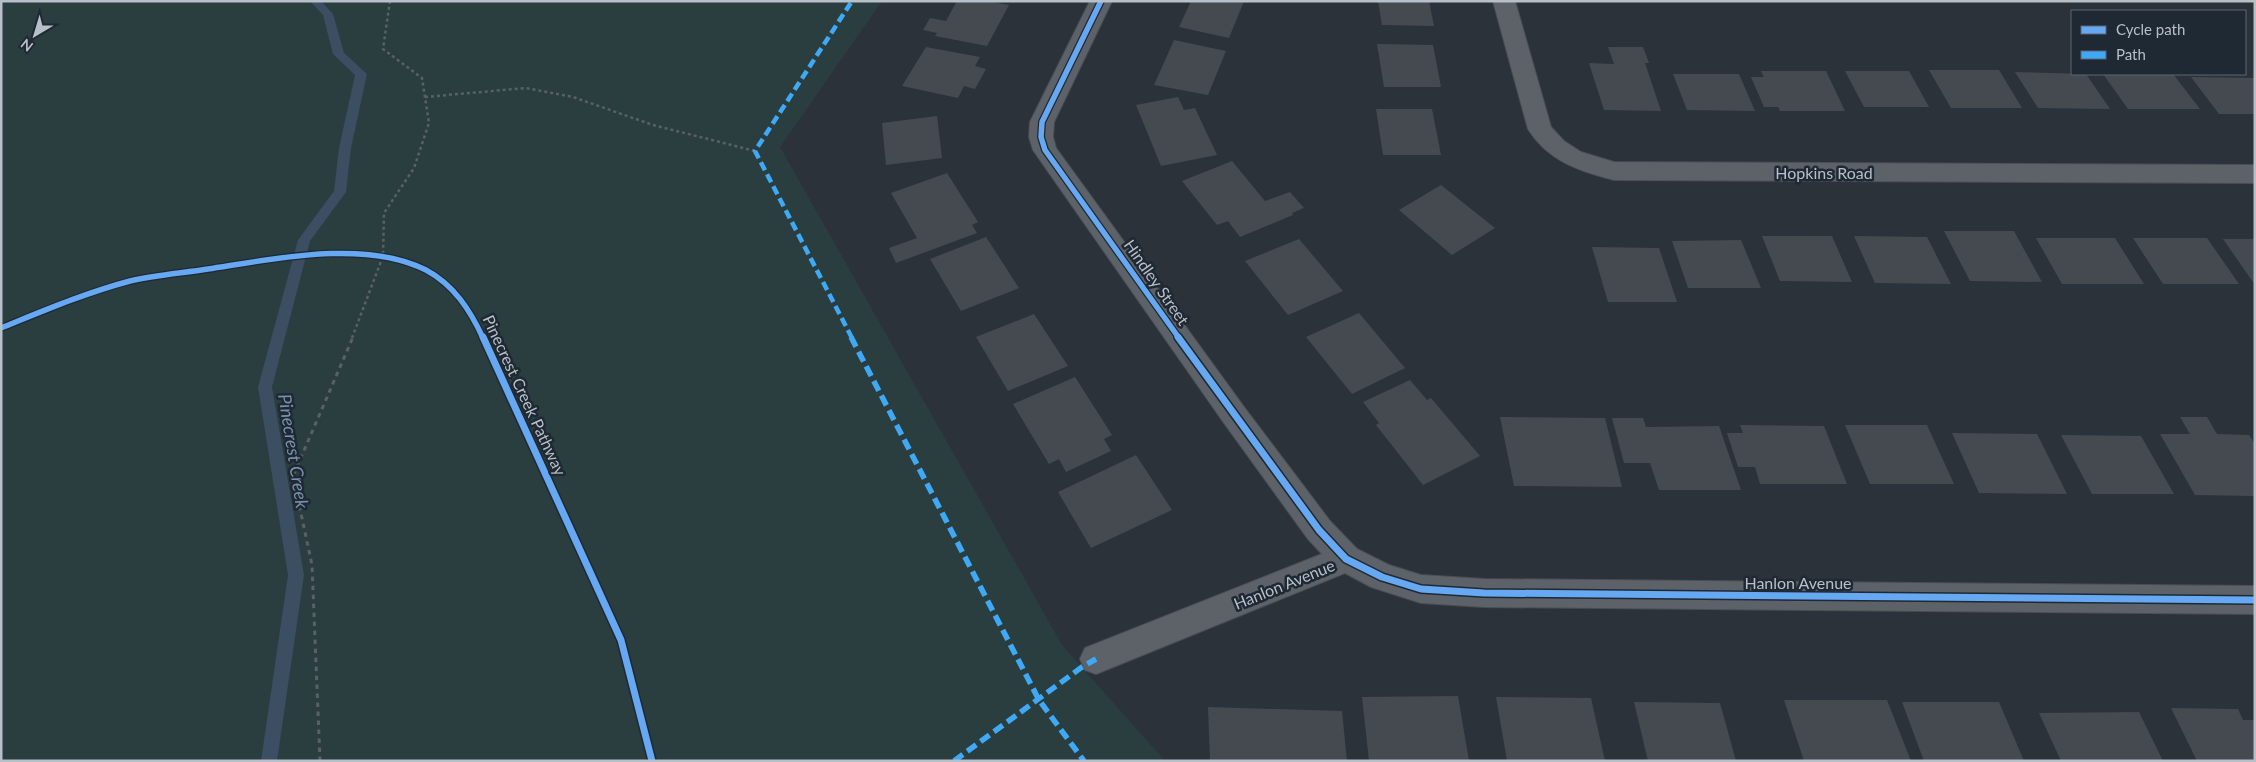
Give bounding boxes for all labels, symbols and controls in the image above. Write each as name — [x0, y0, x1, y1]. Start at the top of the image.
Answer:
north arrow — [10, 10, 60, 60]
legend — [2071, 10, 2246, 75]
text: Cycle path — [2116, 20, 2185, 38]
text: N — [17, 36, 36, 56]
text: Path — [2116, 45, 2146, 63]
street label: Hopkins Road — [1775, 163, 1873, 182]
street label: Hindley Street — [1121, 236, 1194, 329]
street label: Pinecrest Creek Pathway — [479, 312, 571, 479]
water label: Pinecrest Creek — [274, 392, 314, 510]
street label: Hanlon Avenue — [1231, 555, 1337, 613]
street label: Hanlon Avenue — [1744, 573, 1852, 592]

